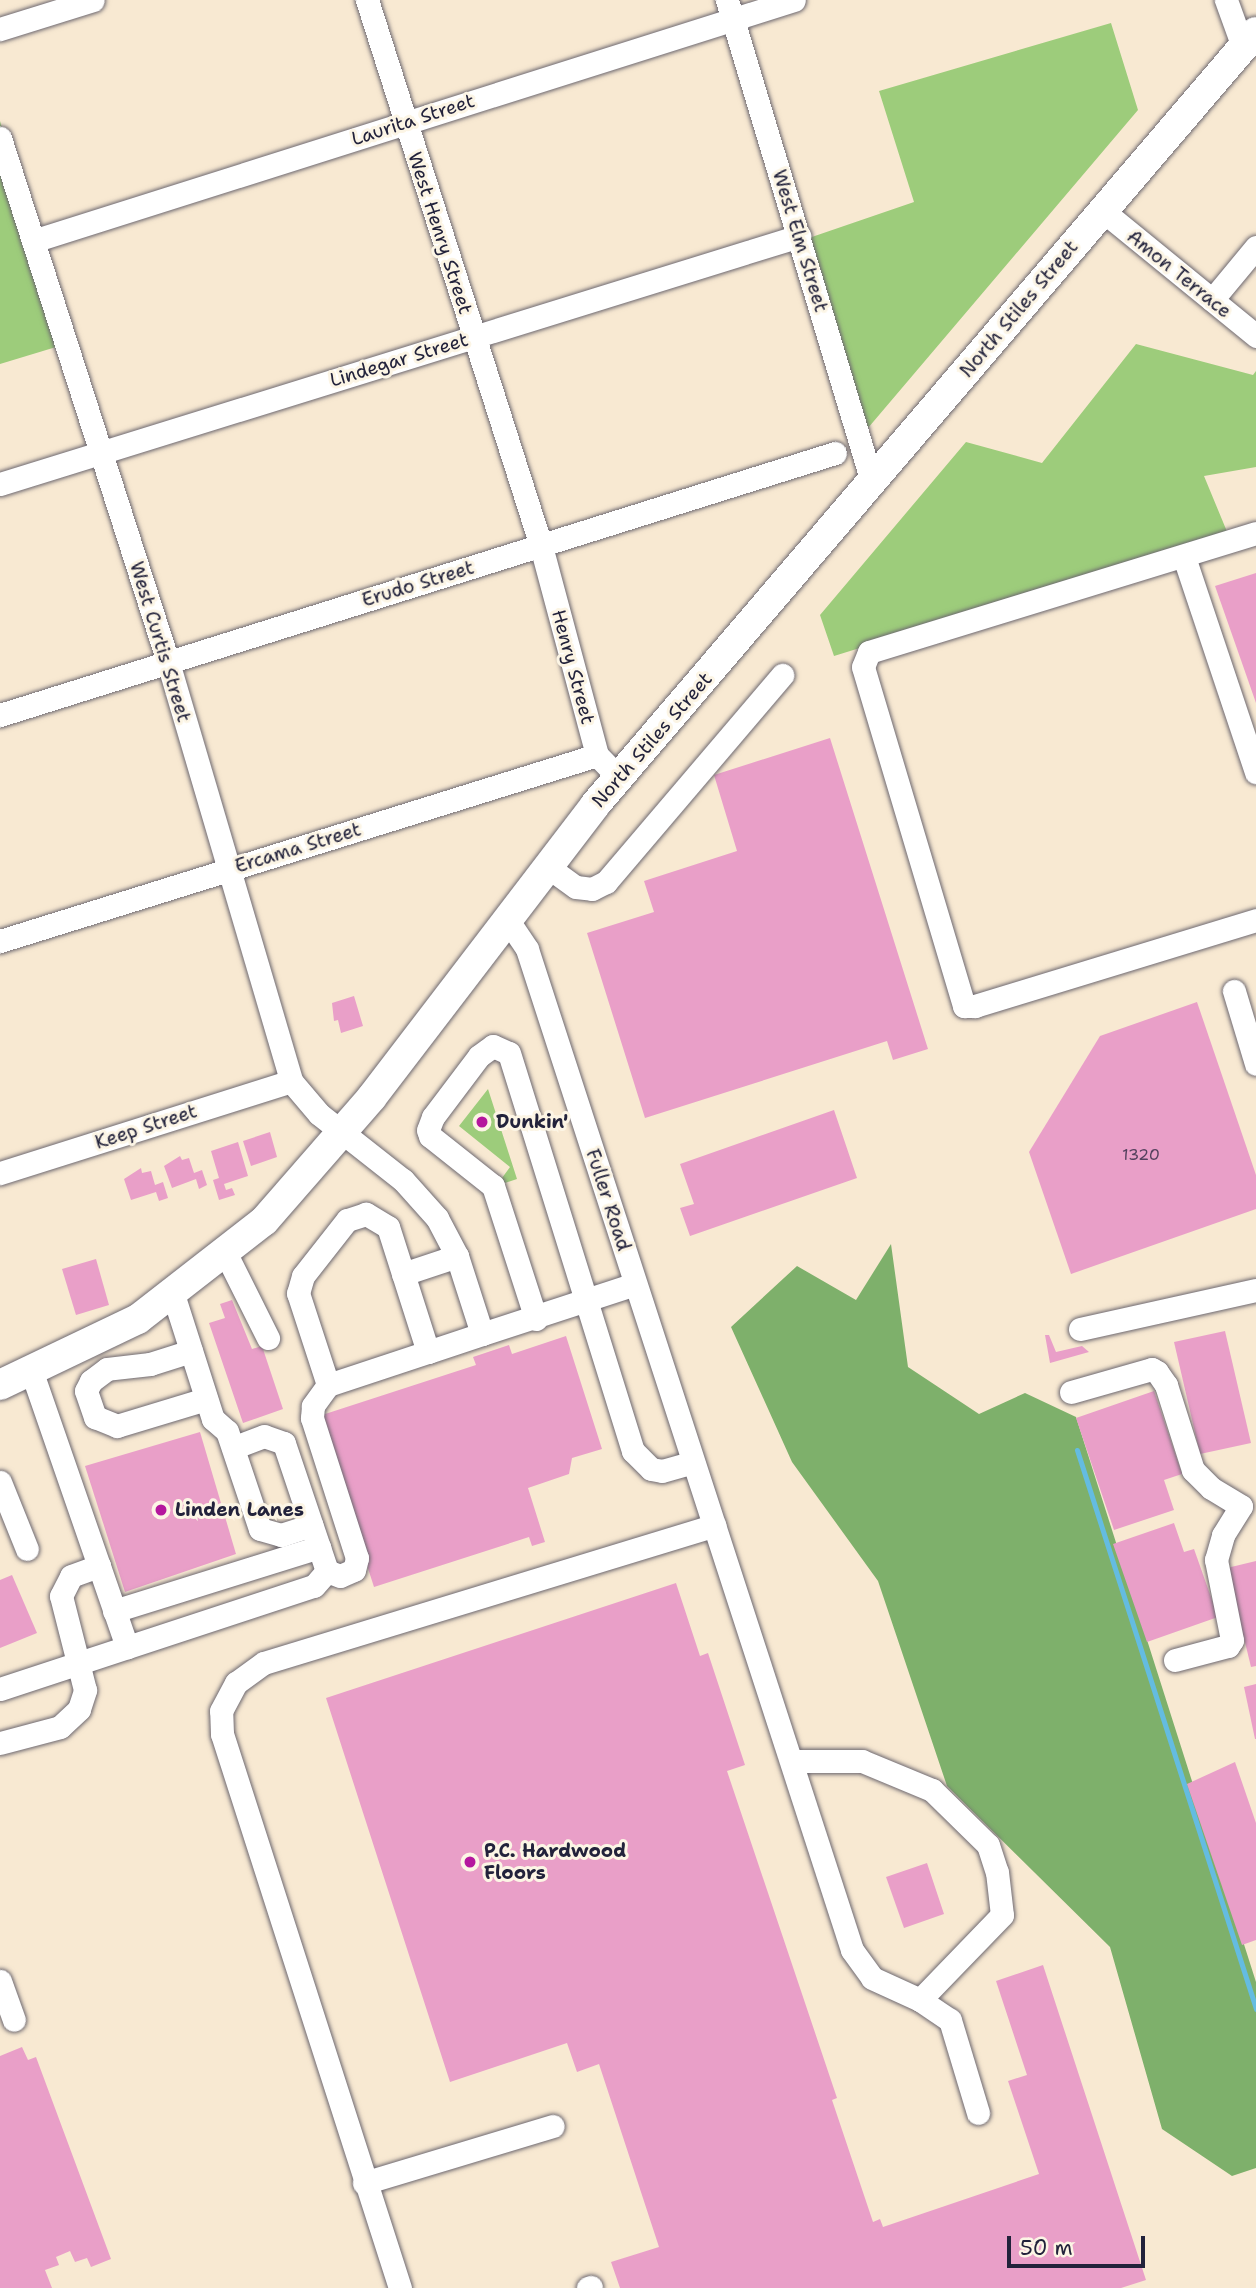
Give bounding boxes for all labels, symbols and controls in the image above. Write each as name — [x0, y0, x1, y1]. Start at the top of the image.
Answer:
street label: Laurita Street — [349, 89, 477, 151]
street label: West Henry Street — [403, 149, 477, 317]
street label: West Elm Street — [767, 167, 833, 315]
street label: Amon Terrace — [1122, 225, 1236, 323]
street label: North Stiles Street — [955, 236, 1083, 382]
street label: Lindegar Street — [327, 328, 471, 392]
street label: Erudo Street — [359, 556, 477, 612]
street label: West Curtis Street — [125, 559, 195, 725]
street label: Henry Street — [547, 607, 599, 727]
street label: North Stiles Street — [587, 668, 717, 812]
street label: Ercama Street — [232, 818, 364, 878]
street label: Keep Street — [92, 1100, 200, 1154]
place label: Dunkin' — [496, 1111, 568, 1133]
marker: Dunkin' — [474, 1114, 490, 1130]
house number: 1320 — [1122, 1145, 1160, 1165]
street label: Fuller Road — [581, 1146, 635, 1254]
place label: Linden Lanes — [175, 1499, 304, 1521]
marker: Linden Lanes — [153, 1502, 169, 1518]
place label: P.C. Hardwood Floors — [484, 1840, 626, 1884]
marker: P.C. Hardwood Floors — [462, 1854, 478, 1870]
scale bar — [1011, 2222, 1149, 2266]
text: 50 m — [1020, 2234, 1073, 2262]

